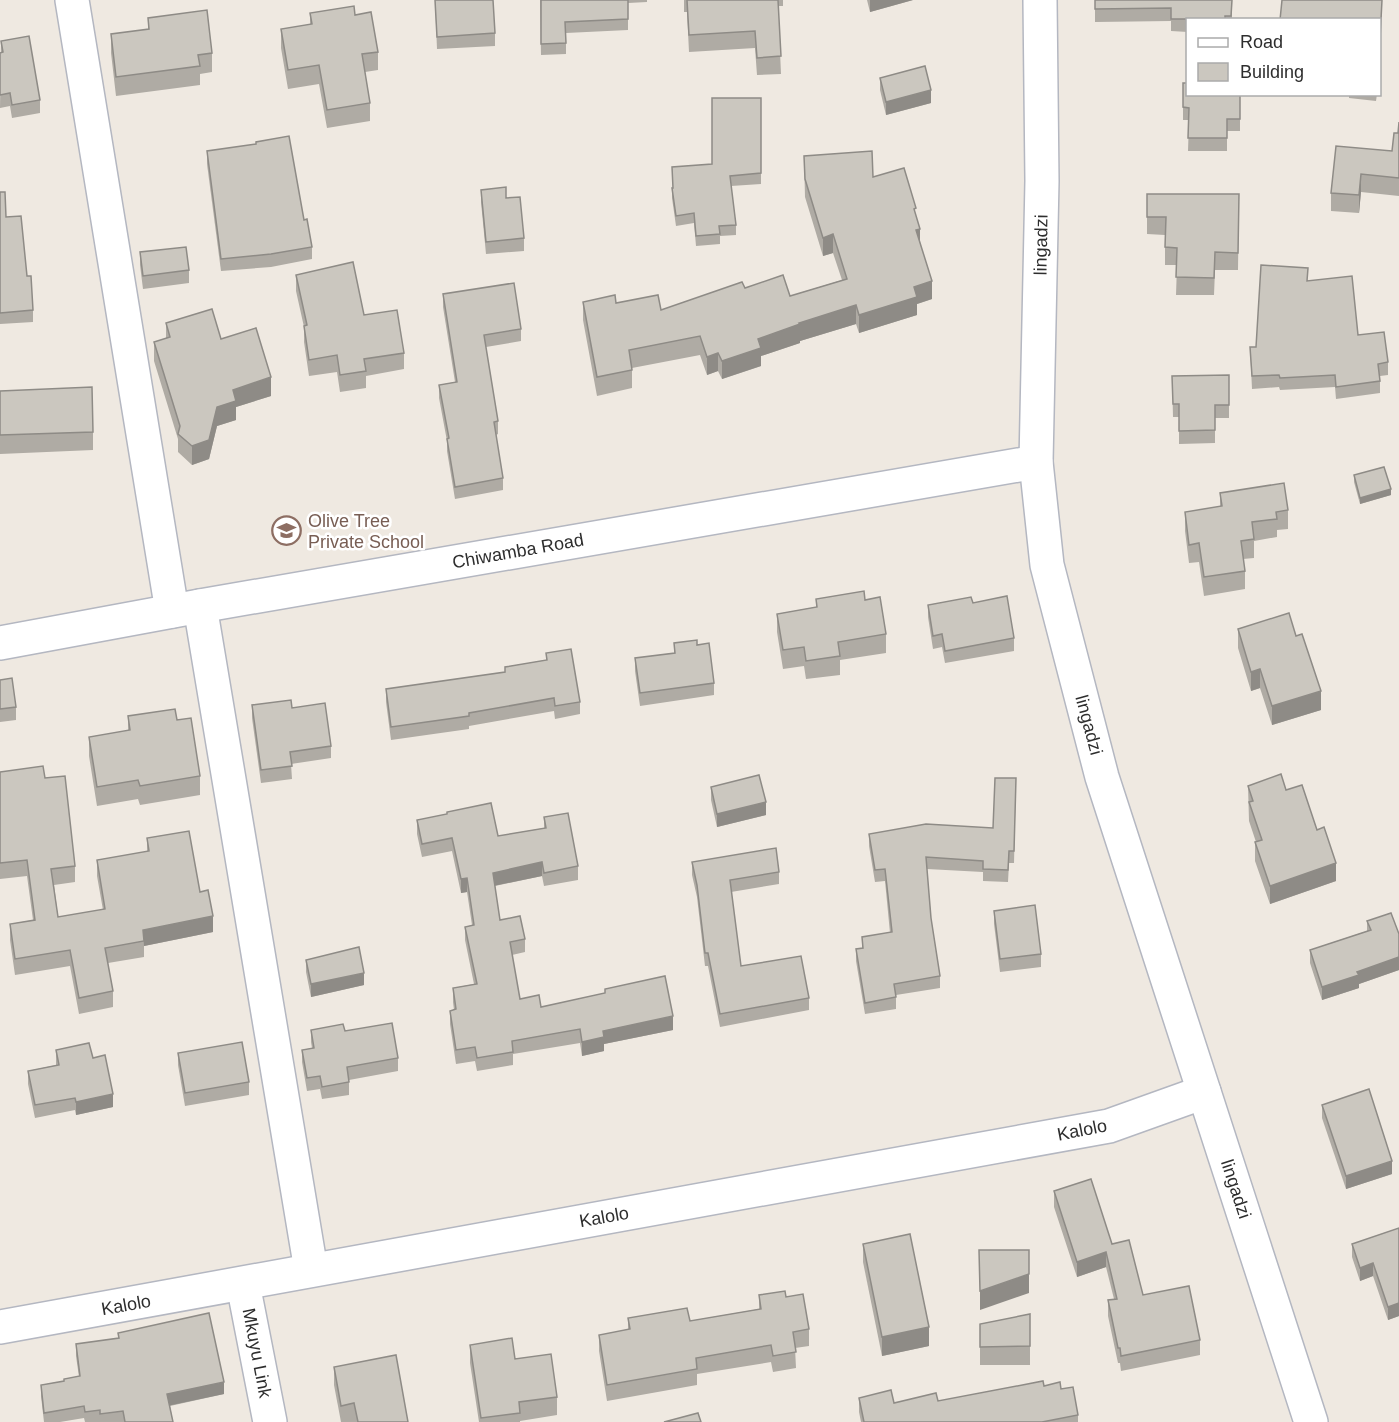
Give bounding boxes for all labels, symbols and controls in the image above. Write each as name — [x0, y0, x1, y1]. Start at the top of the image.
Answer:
legend — [1186, 18, 1381, 96]
text: Road — [1240, 32, 1283, 52]
text: Building — [1240, 62, 1304, 82]
street label: lingadzi — [1030, 214, 1052, 276]
place label: Olive Tree Private School — [308, 511, 424, 552]
school or university icon: Olive Tree Private School — [271, 515, 303, 547]
street label: Chiwamba Road — [451, 530, 585, 572]
street label: lingadzi — [1071, 693, 1107, 757]
street label: Kalolo — [1056, 1115, 1108, 1145]
street label: lingadzi — [1217, 1157, 1255, 1221]
street label: Kalolo — [578, 1203, 630, 1231]
street label: Kalolo — [100, 1291, 152, 1319]
street label: Mkuyu Link — [238, 1306, 276, 1401]

